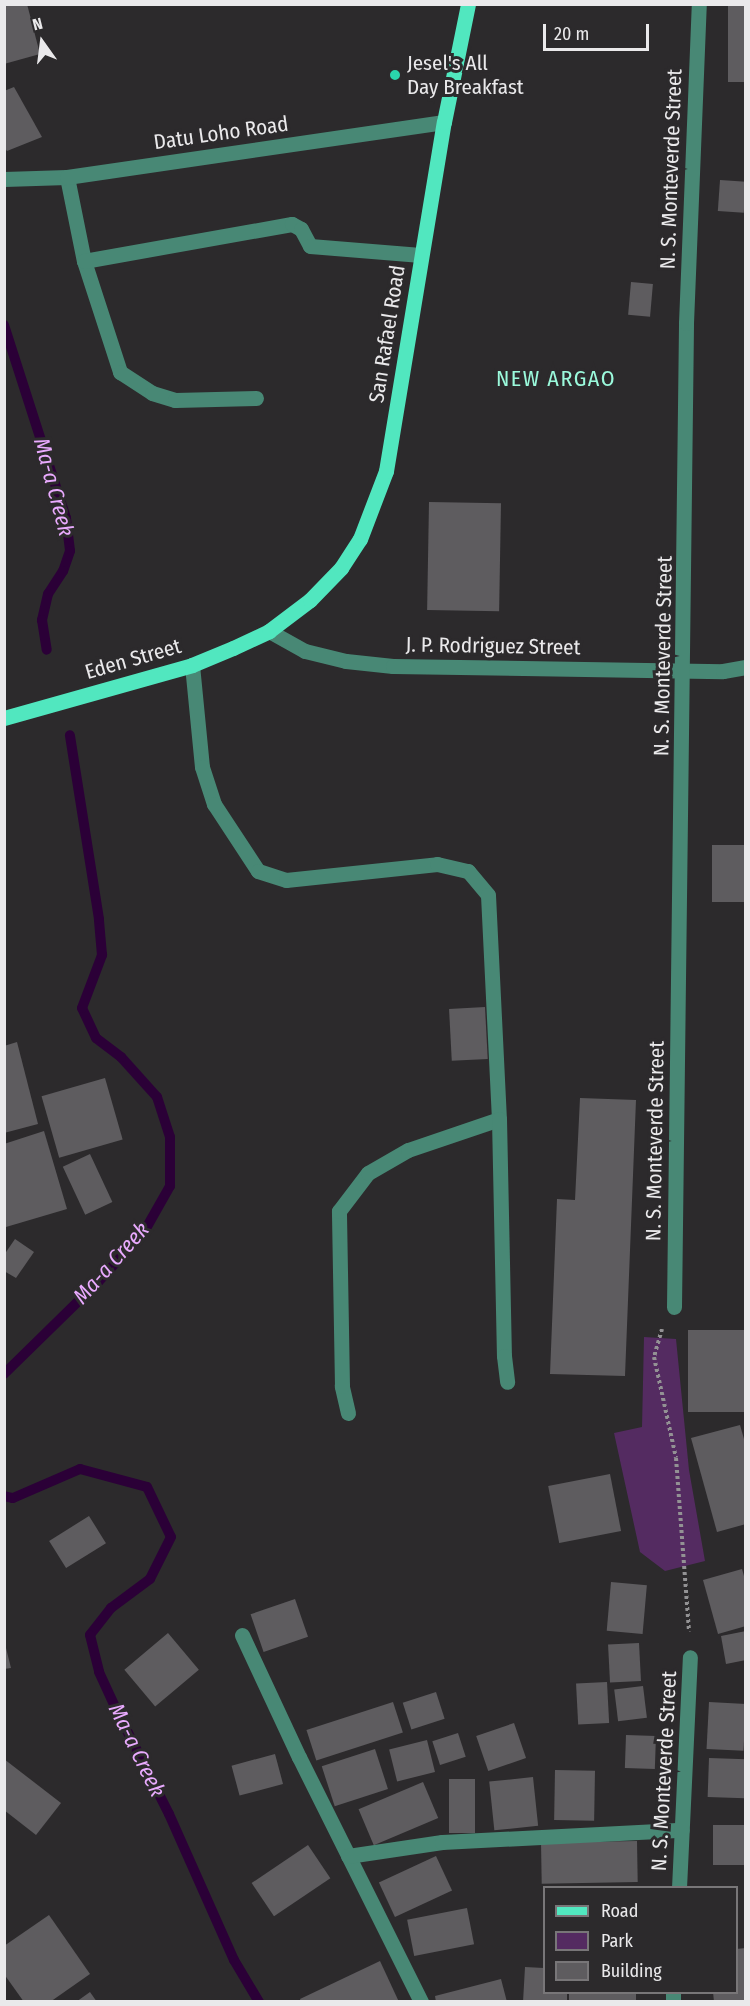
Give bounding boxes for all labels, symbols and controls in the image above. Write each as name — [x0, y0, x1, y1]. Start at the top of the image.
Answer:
north arrow — [12, 12, 72, 72]
scale bar — [546, 12, 652, 50]
text: N — [31, 14, 44, 34]
text: 20 m — [554, 23, 589, 45]
place label: Jesel's All Day Breakfast — [407, 50, 524, 100]
marker: Jesel's All Day Breakfast — [388, 68, 402, 82]
street label: N. S. Monteverde Street — [655, 68, 687, 270]
street label: Datu Loho Road — [152, 111, 290, 155]
street label: San Rafael Road — [364, 263, 410, 405]
district label: NEW ARGAO — [496, 366, 616, 392]
water label: Ma-a Creek — [28, 435, 80, 539]
street label: N. S. Monteverde Street — [649, 556, 677, 756]
street label: J. P. Rodriguez Street — [405, 632, 581, 660]
street label: Eden Street — [82, 633, 184, 685]
street label: N. S. Monteverde Street — [641, 1041, 669, 1241]
water label: Ma-a Creek — [67, 1217, 155, 1309]
street label: N. S. Monteverde Street — [646, 1670, 682, 1872]
water label: Ma-a Creek — [103, 1699, 171, 1801]
legend — [543, 1886, 738, 1994]
text: Road — [601, 1900, 638, 1922]
text: Park — [601, 1930, 633, 1952]
text: Building — [601, 1960, 662, 1982]

